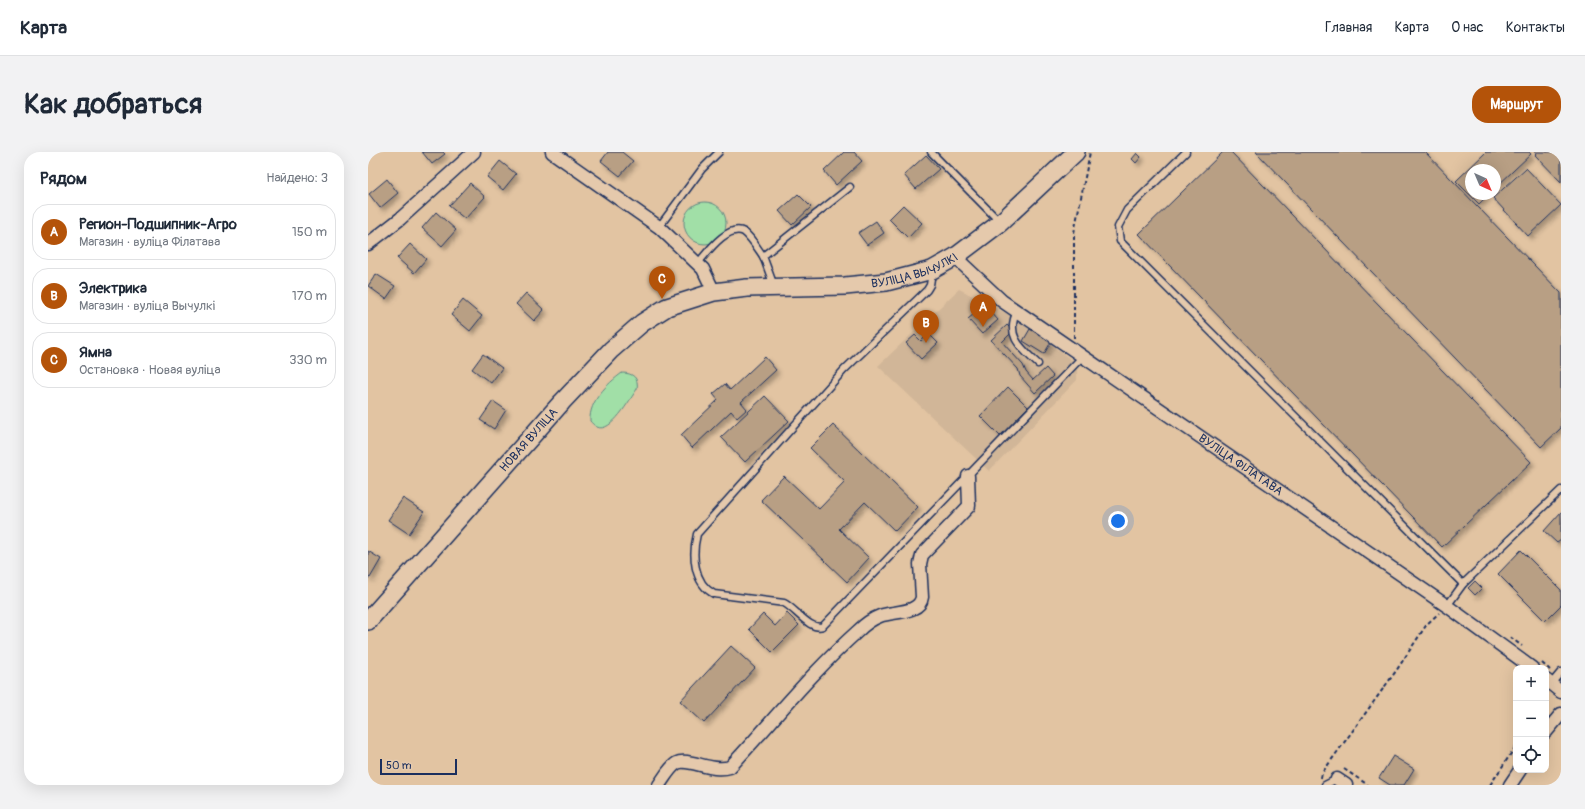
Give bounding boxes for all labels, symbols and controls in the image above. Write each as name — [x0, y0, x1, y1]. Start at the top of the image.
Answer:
text: Карта — [20, 16, 67, 40]
text: Главная — [1325, 19, 1372, 36]
text: Карта — [1394, 19, 1429, 36]
text: О нас — [1451, 19, 1484, 36]
text: Контакты — [1506, 19, 1565, 36]
button: Маршрут — [1472, 86, 1561, 123]
text: Как добраться — [24, 87, 202, 122]
north arrow — [1465, 164, 1501, 200]
text: Рядом — [40, 168, 87, 189]
text: Найдено: 3 — [266, 170, 328, 186]
text: Регион-Подшипник-Агро — [79, 215, 237, 234]
text: A — [50, 224, 58, 240]
text: 150 m — [292, 224, 327, 240]
text: Магазин · вуліца Філатава — [79, 234, 220, 250]
street label: ВУЛІЦА ВЫЧУЛКІ — [870, 250, 961, 291]
pin: C — [649, 266, 675, 299]
text: Электрика — [79, 279, 147, 298]
text: B — [50, 288, 58, 304]
text: 170 m — [292, 288, 327, 304]
pin: A — [970, 294, 996, 327]
text: Магазин · вуліца Вычулкі — [79, 298, 215, 314]
pin: B — [913, 310, 939, 343]
text: Ямна — [79, 343, 112, 362]
text: C — [50, 352, 58, 368]
text: 330 m — [289, 352, 327, 368]
text: Остановка · Новая вуліца — [79, 362, 221, 378]
street label: НОВАЯ ВУЛІЦА — [496, 405, 561, 475]
street label: ВУЛІЦА ФІЛАТАВА — [1196, 431, 1286, 499]
your location — [1108, 511, 1128, 531]
map controls — [1513, 665, 1549, 773]
button: + — [1513, 665, 1549, 701]
button: − — [1513, 701, 1549, 737]
button: locate — [1513, 737, 1549, 773]
scale bar — [380, 757, 457, 776]
text: 50 m — [386, 759, 412, 772]

